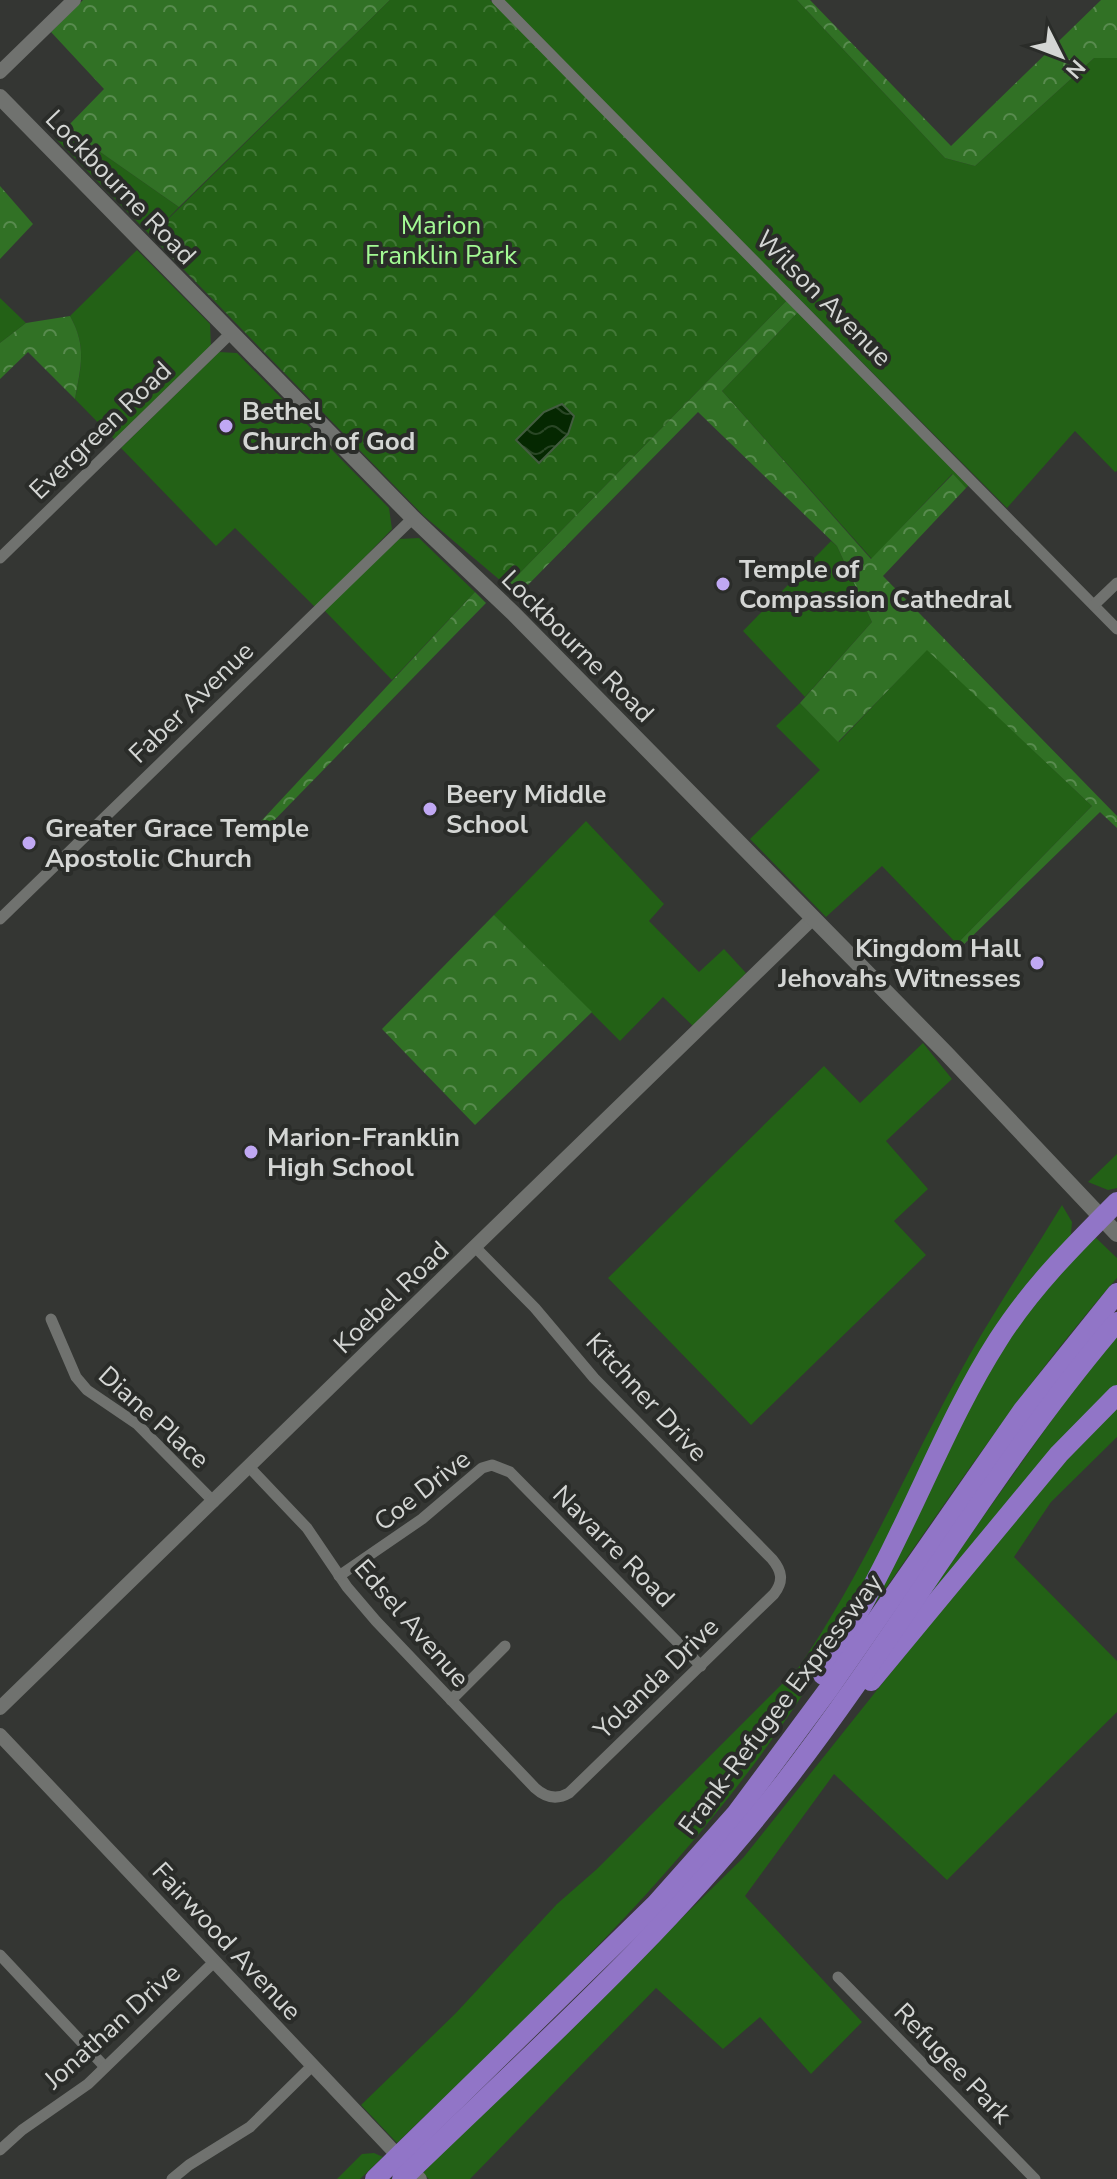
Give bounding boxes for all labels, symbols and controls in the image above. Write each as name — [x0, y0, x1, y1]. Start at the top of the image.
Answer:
north arrow — [1021, 16, 1101, 96]
text: N — [1058, 53, 1092, 85]
street label: Lockbourne Road — [38, 102, 204, 272]
park label: Marion Franklin Park — [365, 208, 518, 273]
street label: Wilson Avenue — [748, 223, 899, 374]
street label: Evergreen Road — [22, 353, 179, 507]
place label: Bethel Church of God — [242, 394, 415, 459]
marker: Bethel Church of God — [217, 417, 235, 435]
place label: Temple of Compassion Cathedral — [739, 552, 1012, 617]
street label: Lockbourne Road — [494, 562, 662, 730]
marker: Temple of Compassion Cathedral — [714, 575, 732, 593]
street label: Faber Avenue — [121, 634, 261, 771]
place label: Beery Middle School — [446, 777, 606, 842]
marker: Beery Middle School — [421, 800, 439, 818]
place label: Greater Grace Temple Apostolic Church — [45, 811, 309, 876]
marker: Greater Grace Temple Apostolic Church — [20, 834, 38, 852]
place label: Kingdom Hall Jehovahs Witnesses — [777, 931, 1022, 996]
marker: Kingdom Hall Jehovahs Witnesses — [1028, 954, 1046, 972]
place label: Marion-Franklin High School — [267, 1120, 460, 1185]
marker: Marion-Franklin High School — [242, 1143, 260, 1161]
street label: Koebel Road — [326, 1233, 457, 1361]
street label: Kitchner Drive — [578, 1325, 715, 1469]
street label: Diane Place — [91, 1358, 217, 1477]
street label: Coe Drive — [367, 1442, 478, 1539]
street label: Navarre Road — [545, 1478, 682, 1615]
street label: Edsel Avenue — [346, 1552, 477, 1695]
street label: Frank-Refugee Expressway — [670, 1566, 891, 1842]
street label: Yolanda Drive — [585, 1610, 727, 1748]
street label: Fairwood Avenue — [144, 1855, 309, 2028]
street label: Jonathan Drive — [36, 1956, 188, 2098]
street label: Refugee Park — [886, 1995, 1020, 2132]

